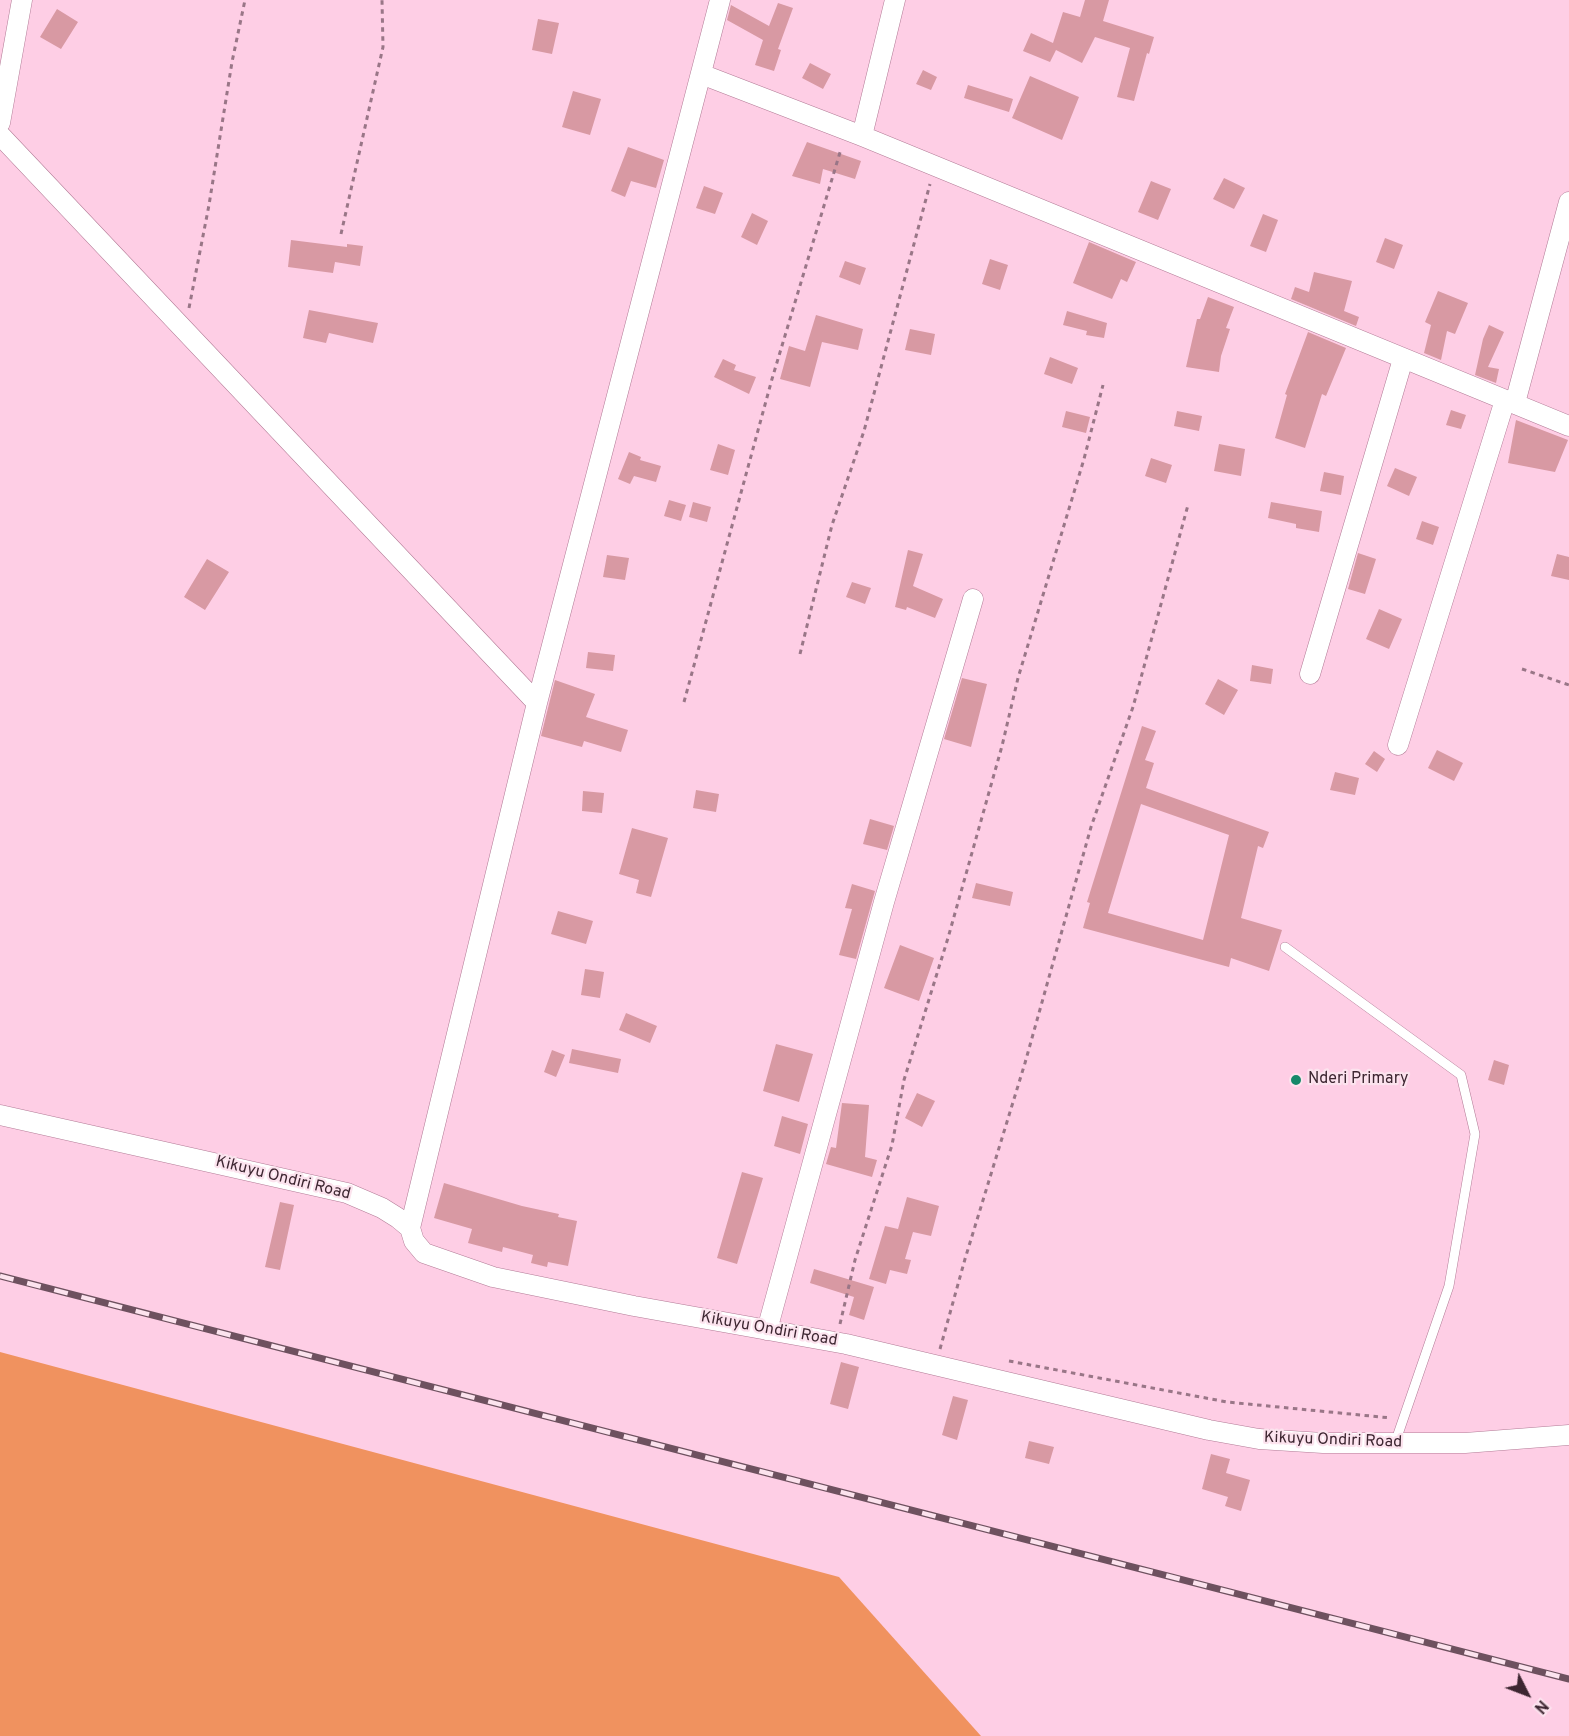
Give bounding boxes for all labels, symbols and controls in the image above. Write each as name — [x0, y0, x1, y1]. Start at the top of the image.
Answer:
place label: Nderi Primary — [1308, 1070, 1408, 1090]
marker: Nderi Primary — [1289, 1073, 1303, 1087]
street label: Kikuyu Ondiri Road — [214, 1153, 352, 1205]
street label: Kikuyu Ondiri Road — [699, 1309, 839, 1351]
street label: Kikuyu Ondiri Road — [1264, 1429, 1402, 1453]
north arrow — [1497, 1664, 1557, 1724]
text: N — [1529, 1695, 1552, 1717]

